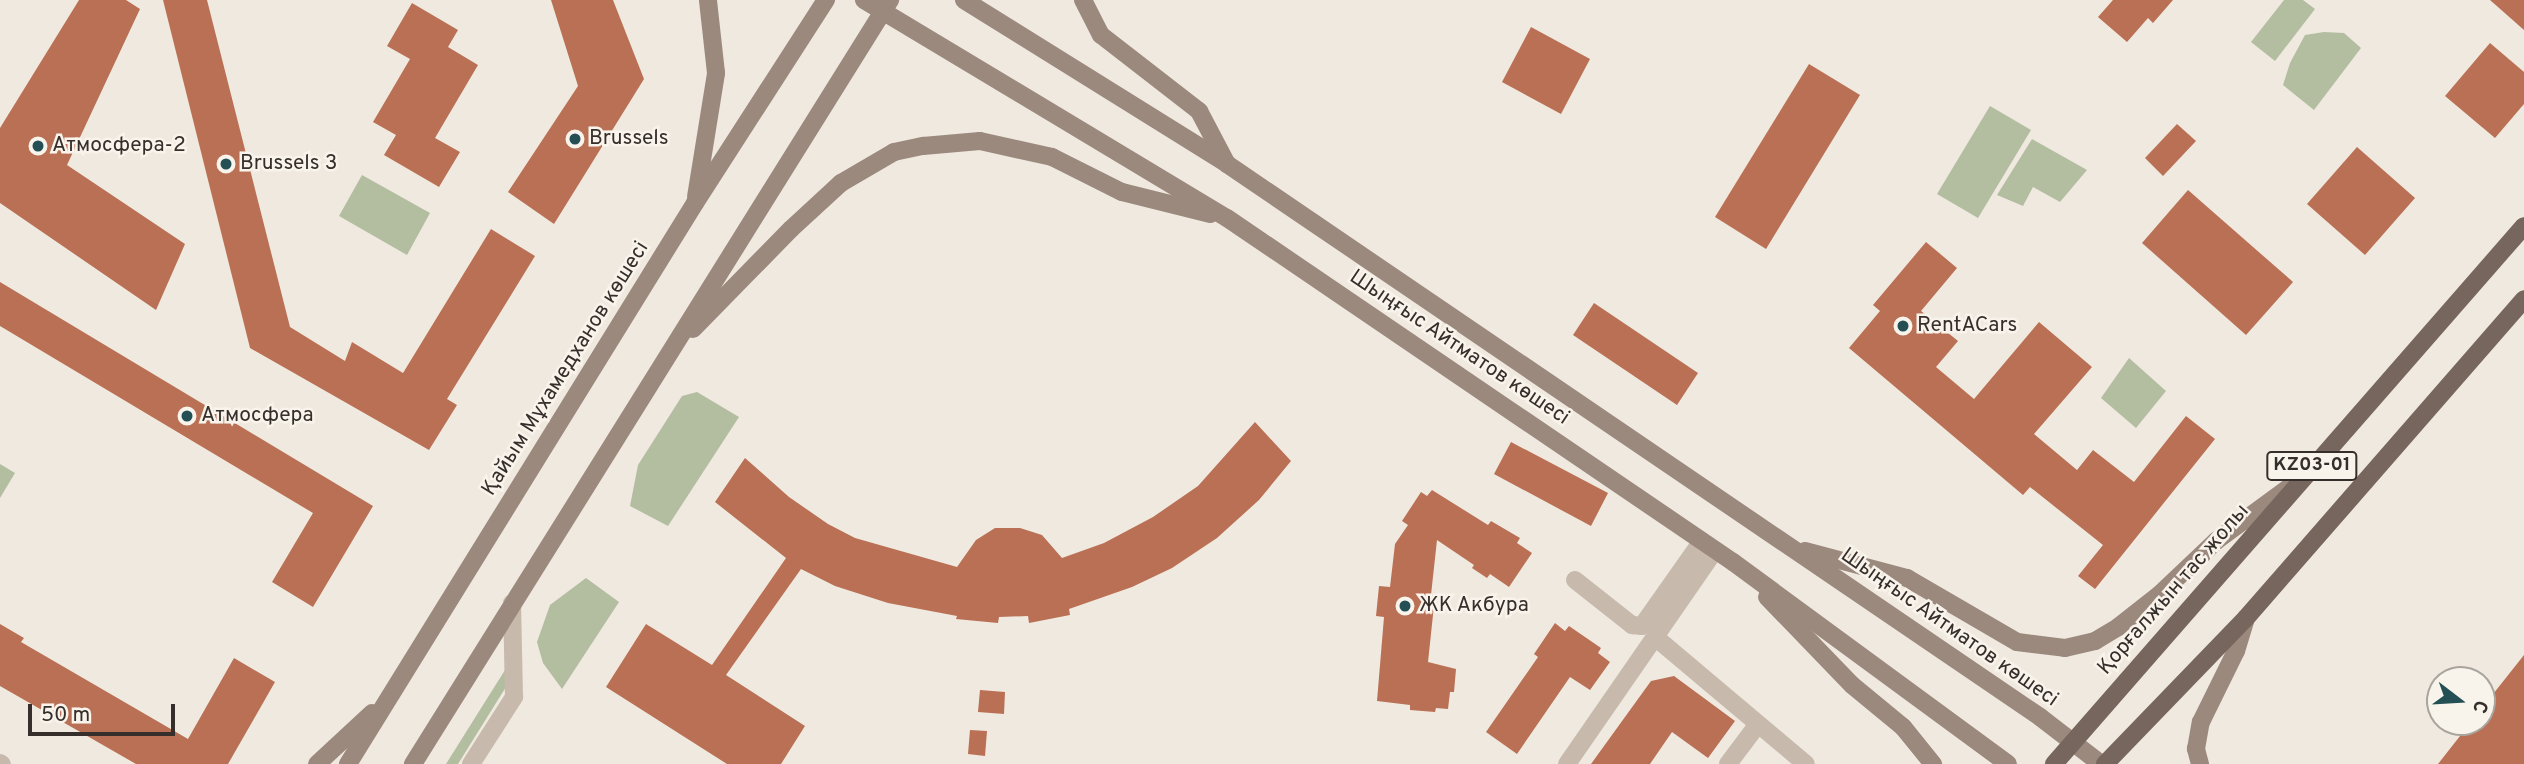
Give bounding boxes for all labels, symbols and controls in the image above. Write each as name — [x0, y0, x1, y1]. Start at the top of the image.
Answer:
place label: Brussels — [589, 126, 669, 152]
marker: Brussels — [567, 131, 583, 147]
place label: Атмосфера-2 — [52, 133, 186, 159]
marker: Атмосфера-2 — [30, 138, 46, 154]
place label: Brussels 3 — [240, 151, 337, 177]
marker: Brussels 3 — [218, 156, 234, 172]
street label: Қайым Мұхамедханов көшесі — [477, 237, 655, 501]
street label: Шыңғыс Айтматов көшесі — [1344, 265, 1574, 431]
place label: RentACars — [1917, 313, 2017, 339]
marker: RentACars — [1895, 318, 1911, 334]
place label: Атмосфера — [201, 403, 314, 429]
marker: Атмосфера — [179, 408, 195, 424]
road number: KZ03-01 — [2265, 450, 2359, 481]
street label: Қорғалжын тас жолы — [2093, 499, 2255, 681]
street label: Шыңғыс Айтматов көшесі — [1835, 543, 2063, 713]
place label: ЖК Акбура — [1419, 593, 1530, 619]
marker: ЖК Акбура — [1397, 598, 1413, 614]
north arrow — [2426, 666, 2496, 736]
scale bar — [32, 690, 178, 734]
text: С — [2466, 697, 2492, 716]
text: 50 m — [41, 702, 90, 729]

